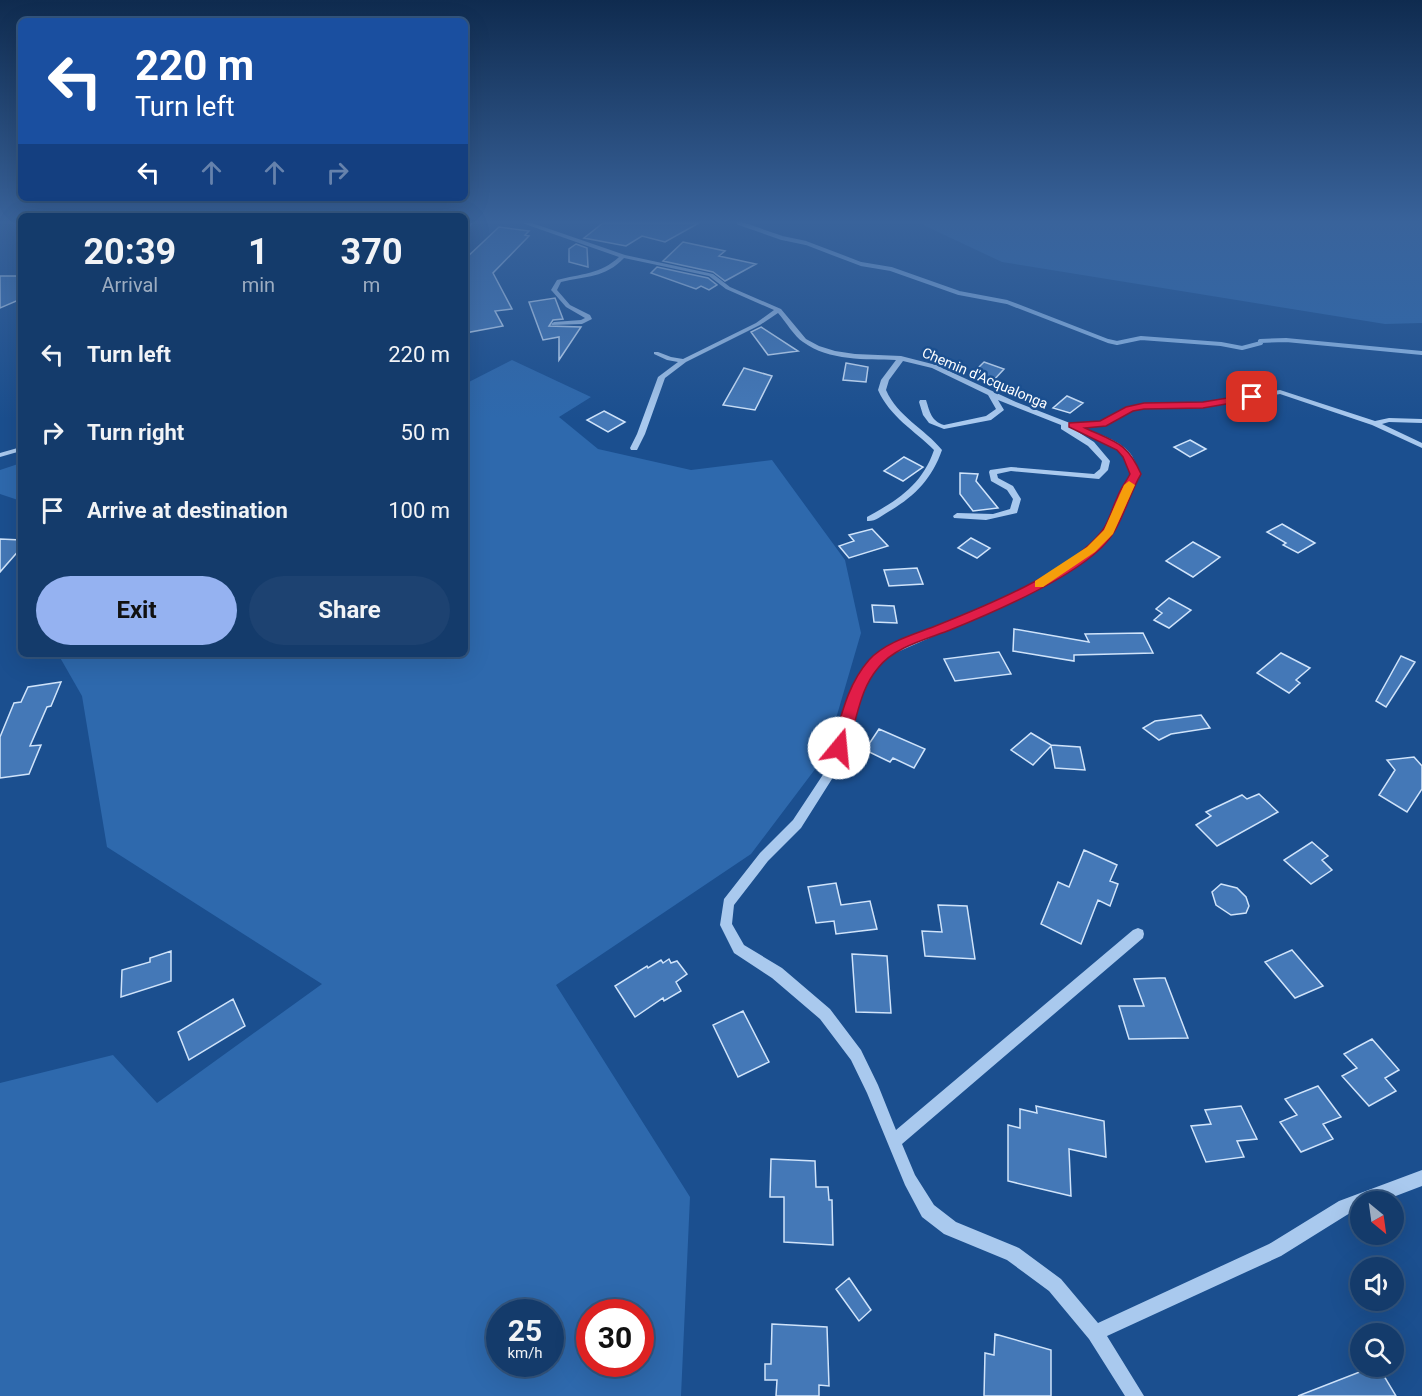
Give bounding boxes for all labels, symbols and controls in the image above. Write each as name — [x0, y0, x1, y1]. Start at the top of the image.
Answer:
text: 220 m — [135, 41, 254, 90]
icon: left — [36, 42, 114, 120]
text: Turn left — [135, 91, 235, 123]
icon: left — [132, 156, 165, 189]
icon: ahead — [195, 156, 228, 189]
icon: ahead — [258, 156, 291, 189]
icon: right — [321, 156, 354, 189]
text: 20:39 — [83, 231, 176, 273]
text: 1 — [248, 231, 269, 273]
text: 370 — [341, 231, 403, 273]
text: Arrival — [101, 273, 158, 297]
text: min — [242, 273, 275, 297]
text: m — [363, 273, 380, 297]
icon: left — [36, 338, 69, 371]
text: Turn left — [87, 342, 171, 367]
text: 220 m — [388, 342, 450, 367]
street label: Chemin d'Acqualonga — [920, 344, 1050, 412]
pin — [1226, 371, 1277, 422]
icon: arrive — [1235, 380, 1268, 413]
icon: right — [36, 416, 69, 449]
text: Turn right — [87, 420, 184, 445]
text: 50 m — [401, 420, 450, 445]
icon: arrive — [36, 494, 69, 527]
text: Arrive at destination — [87, 498, 288, 523]
text: 100 m — [388, 498, 450, 523]
button: Exit — [36, 576, 237, 645]
button: Share — [249, 576, 450, 645]
position arrow — [807, 716, 871, 780]
north arrow — [1350, 1191, 1404, 1245]
map controls — [1350, 1191, 1404, 1377]
button: sound — [1350, 1257, 1404, 1311]
speed limit sign: 30 — [576, 1299, 654, 1377]
text: 25 — [508, 1313, 542, 1348]
button: search — [1350, 1323, 1404, 1377]
text: km/h — [507, 1344, 543, 1362]

